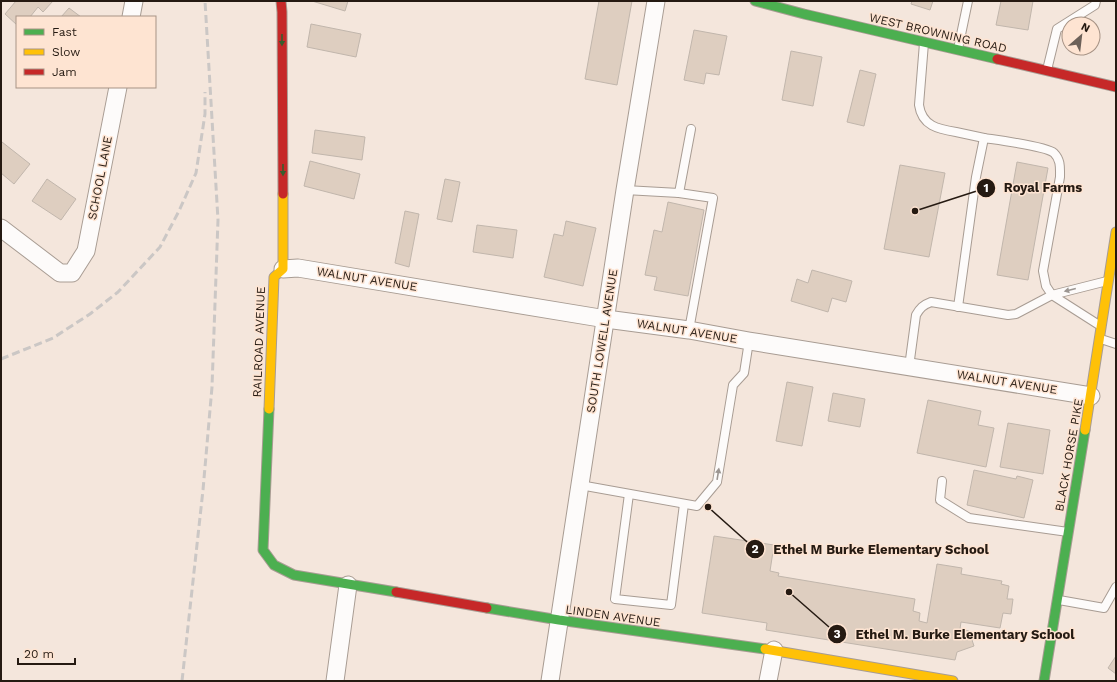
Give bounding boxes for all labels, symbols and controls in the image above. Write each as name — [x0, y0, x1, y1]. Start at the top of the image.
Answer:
street label: WEST BROWNING ROAD — [868, 10, 1008, 56]
legend — [16, 16, 156, 88]
north arrow — [1061, 16, 1101, 56]
text: N — [1079, 20, 1092, 35]
text: Fast — [52, 25, 77, 39]
one-way arrow — [279, 34, 285, 47]
text: Slow — [52, 45, 80, 59]
text: Jam — [52, 65, 77, 79]
street label: SCHOOL LANE — [85, 135, 115, 221]
one-way arrow — [280, 164, 286, 177]
callout: Royal Farms — [976, 175, 1091, 200]
text: Royal Farms — [1004, 180, 1082, 195]
text: 1 — [983, 181, 989, 195]
street label: WALNUT AVENUE — [316, 264, 419, 294]
street label: SOUTH LOWELL AVENUE — [584, 268, 620, 414]
street label: RAILROAD AVENUE — [250, 286, 268, 398]
one-way arrow — [1064, 288, 1076, 294]
street label: WALNUT AVENUE — [636, 316, 739, 346]
street label: WALNUT AVENUE — [956, 367, 1059, 397]
street label: BLACK HORSE PIKE — [1052, 397, 1086, 513]
one-way arrow — [715, 468, 721, 480]
callout: Ethel M Burke Elementary School — [745, 537, 997, 562]
text: 2 — [751, 542, 759, 556]
text: Ethel M Burke Elementary School — [773, 542, 989, 557]
street label: LINDEN AVENUE — [565, 602, 662, 630]
callout: Ethel M. Burke Elementary School — [827, 622, 1083, 647]
text: 3 — [833, 627, 841, 641]
text: Ethel M. Burke Elementary School — [855, 627, 1075, 642]
scale bar — [18, 640, 75, 666]
text: 20 m — [24, 647, 54, 661]

